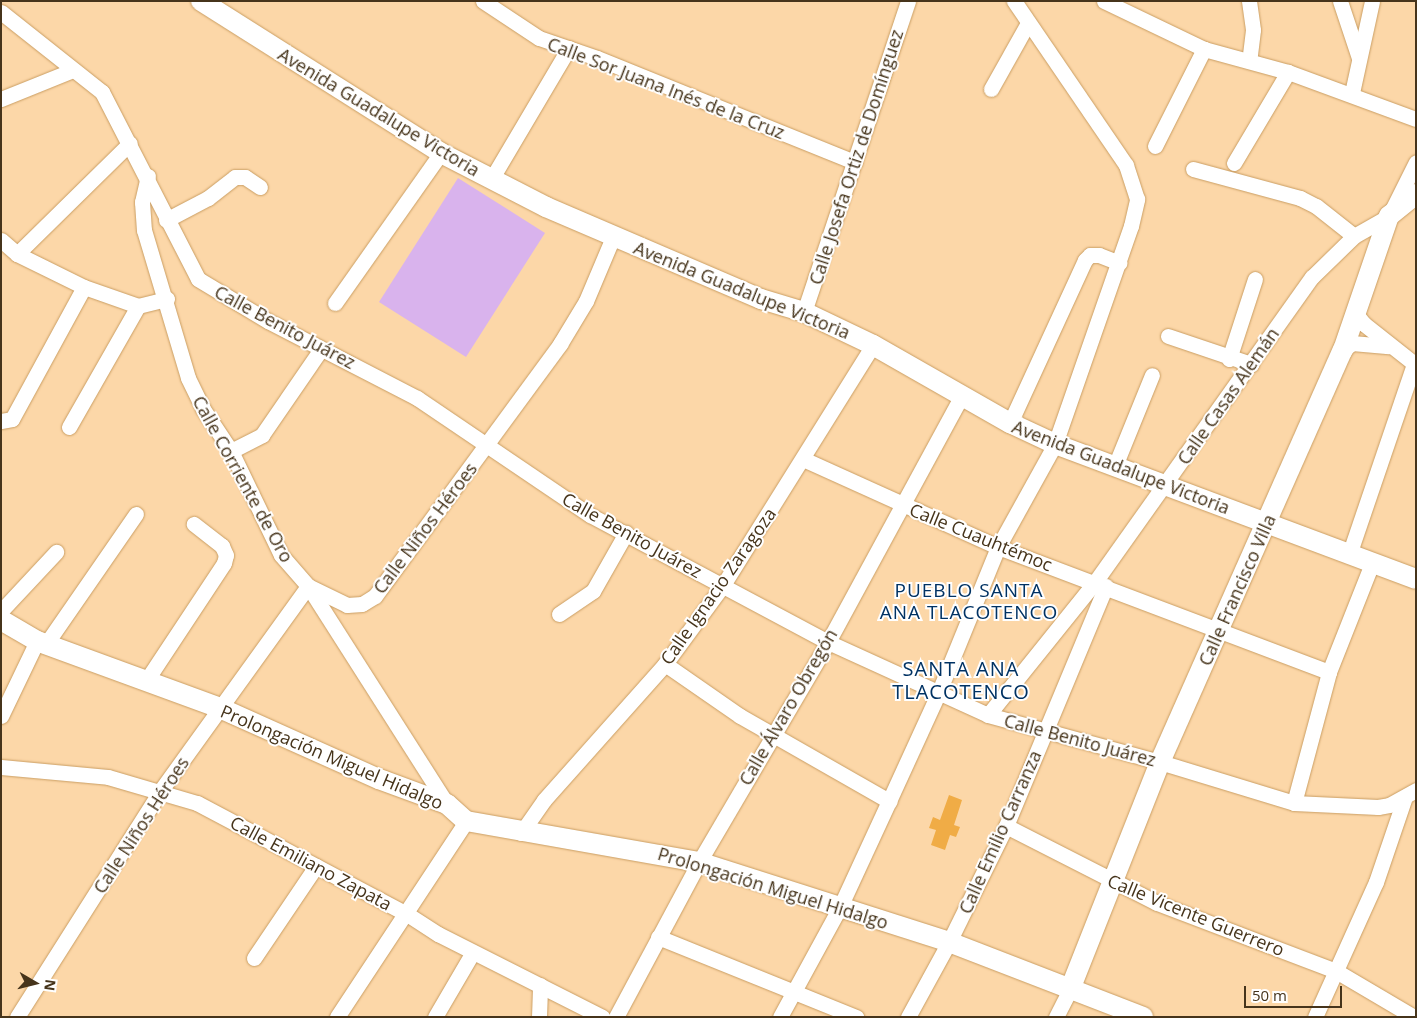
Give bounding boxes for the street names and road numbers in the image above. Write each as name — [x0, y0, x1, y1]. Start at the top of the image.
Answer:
street label: Calle Josefa Ortiz de Domínguez — [804, 27, 908, 287]
street label: Calle Sor Juana Inés de la Cruz — [544, 33, 788, 143]
street label: Avenida Guadalupe Victoria — [274, 43, 484, 181]
street label: Avenida Guadalupe Victoria — [631, 237, 853, 343]
street label: Calle Benito Juárez — [211, 281, 359, 373]
street label: Calle Casas Alemán — [1173, 323, 1283, 469]
street label: Calle Corriente de Oro — [188, 392, 298, 566]
street label: Avenida Guadalupe Victoria — [1009, 415, 1233, 519]
street label: Calle Niños Héroes — [369, 458, 481, 598]
street label: Calle Benito Juárez — [558, 488, 706, 582]
street label: Calle Cuauhtémoc — [906, 498, 1056, 576]
street label: Calle Ignacio Zaragoza — [656, 503, 780, 669]
street label: Calle Francisco Villa — [1194, 511, 1280, 669]
street label: Calle Álvaro Obregón — [734, 625, 842, 789]
street label: Prolongación Miguel Hidalgo — [217, 700, 447, 814]
street label: Calle Benito Juárez — [1002, 709, 1158, 771]
street label: Calle Emilio Carranza — [954, 747, 1046, 917]
street label: Calle Niños Héroes — [89, 753, 193, 897]
street label: Calle Emiliano Zapata — [227, 811, 395, 915]
street label: Prolongación Miguel Hidalgo — [655, 843, 891, 933]
street label: Calle Vicente Guerrero — [1104, 870, 1288, 960]

